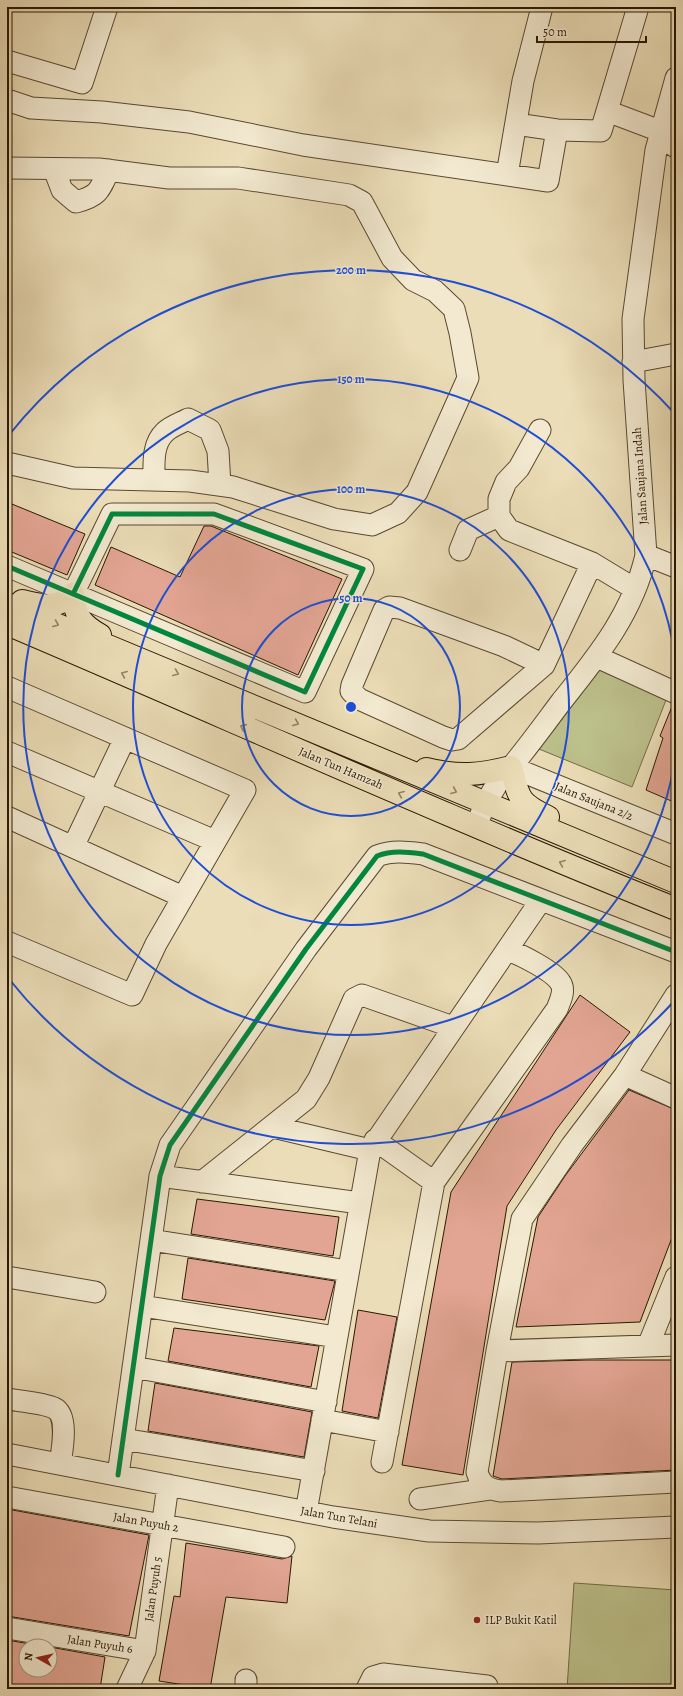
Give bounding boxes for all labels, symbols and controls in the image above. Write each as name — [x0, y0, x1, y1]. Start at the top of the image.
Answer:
scale bar — [537, 18, 646, 44]
text: 50 m — [543, 24, 567, 40]
text: 200 m — [336, 262, 366, 278]
text: 150 m — [337, 371, 365, 387]
street label: Jalan Saujana Indah — [629, 426, 651, 525]
text: 100 m — [337, 481, 365, 497]
text: 50 m — [339, 590, 363, 606]
one-way arrow — [51, 619, 59, 627]
one-way arrow — [173, 669, 180, 677]
one-way arrow — [121, 671, 129, 679]
centre of rings — [344, 700, 358, 714]
one-way arrow — [293, 719, 300, 727]
one-way arrow — [240, 724, 247, 732]
street label: Jalan Tun Hamzah — [296, 743, 386, 793]
street label: Jalan Saujana 2/2 — [552, 778, 636, 824]
one-way arrow — [451, 786, 458, 794]
one-way arrow — [398, 791, 406, 799]
one-way arrow — [559, 859, 566, 867]
street label: Jalan Tun Telani — [299, 1502, 379, 1532]
street label: Jalan Puyuh 2 — [112, 1508, 180, 1536]
street label: Jalan Puyuh 5 — [141, 1555, 165, 1623]
place label: ILP Bukit Katil — [485, 1612, 557, 1628]
marker: ILP Bukit Katil — [472, 1615, 482, 1625]
street label: Jalan Puyuh 6 — [66, 1631, 134, 1657]
north arrow — [18, 1638, 58, 1678]
text: N — [21, 1652, 37, 1662]

